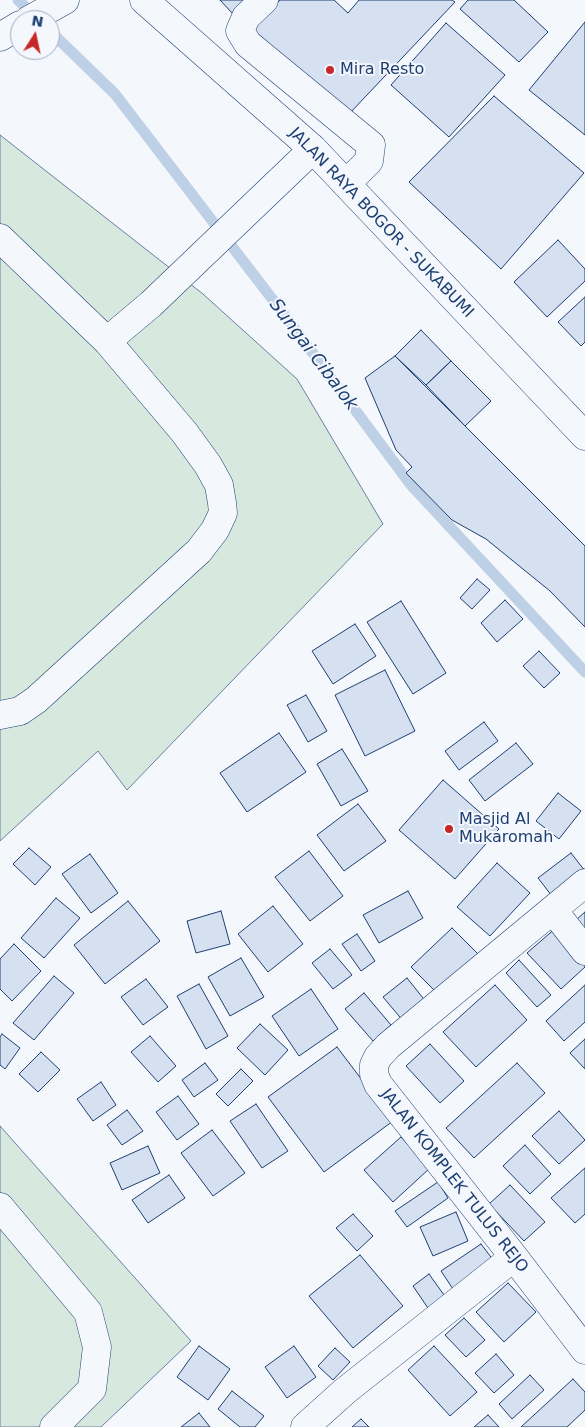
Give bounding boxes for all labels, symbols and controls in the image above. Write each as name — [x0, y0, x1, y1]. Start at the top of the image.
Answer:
north arrow — [10, 10, 60, 60]
text: N — [30, 12, 45, 30]
place label: Mira Resto — [340, 60, 424, 80]
marker: Mira Resto — [324, 64, 336, 76]
street label: JALAN RAYA BOGOR - SUKABUMI — [285, 124, 477, 322]
water label: Sungai Cibalok — [264, 295, 362, 415]
place label: Masjid Al Mukaromah — [459, 810, 553, 848]
marker: Masjid Al Mukaromah — [443, 823, 455, 835]
street label: JALAN KOMPLEK TULUS REJO — [376, 1085, 532, 1277]

